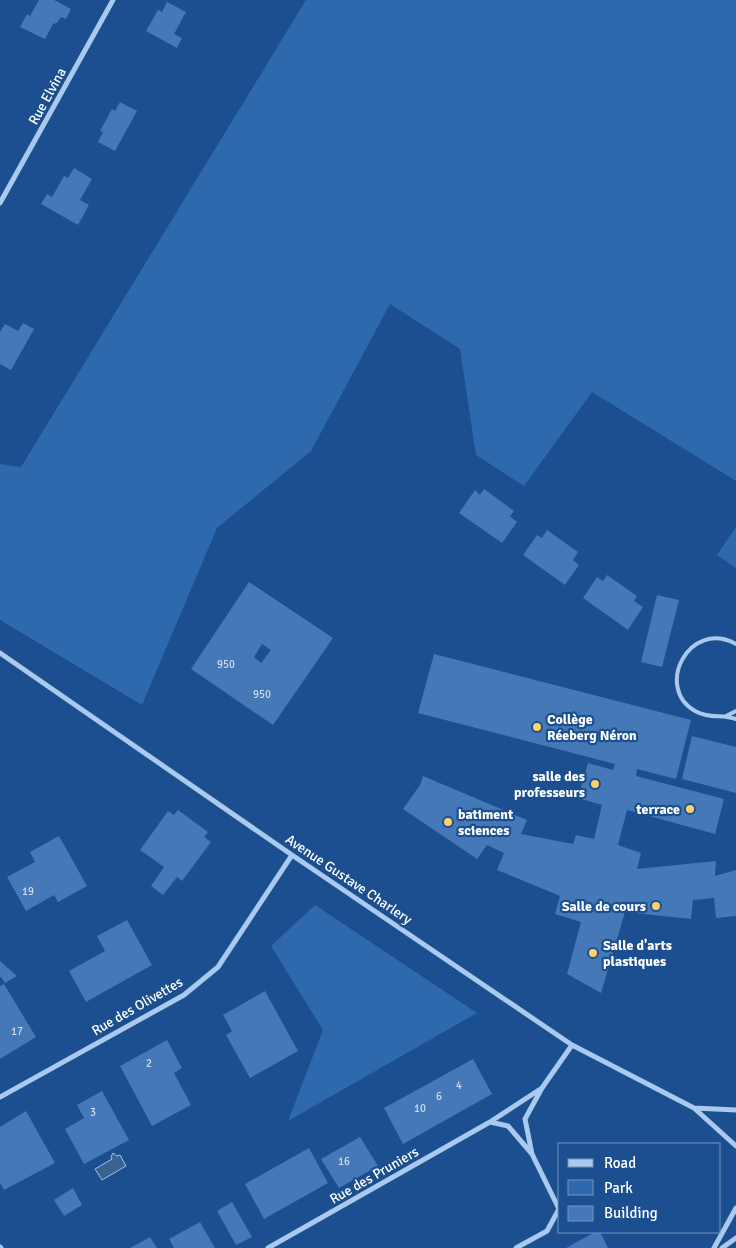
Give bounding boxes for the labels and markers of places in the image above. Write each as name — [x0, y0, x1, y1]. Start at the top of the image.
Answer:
place label: Collège Réeberg Néron — [547, 711, 637, 744]
marker: Collège Réeberg Néron — [531, 721, 543, 733]
place label: salle des professeurs — [514, 768, 585, 801]
marker: salle des professeurs — [589, 778, 601, 790]
place label: terrace — [635, 801, 680, 818]
marker: terrace — [684, 803, 696, 815]
place label: batiment sciences — [458, 806, 514, 839]
marker: batiment sciences — [442, 816, 454, 828]
place label: Salle de cours — [562, 898, 646, 915]
marker: Salle de cours — [650, 900, 662, 912]
place label: Salle d'arts plastiques — [603, 937, 672, 970]
marker: Salle d'arts plastiques — [587, 947, 599, 959]

